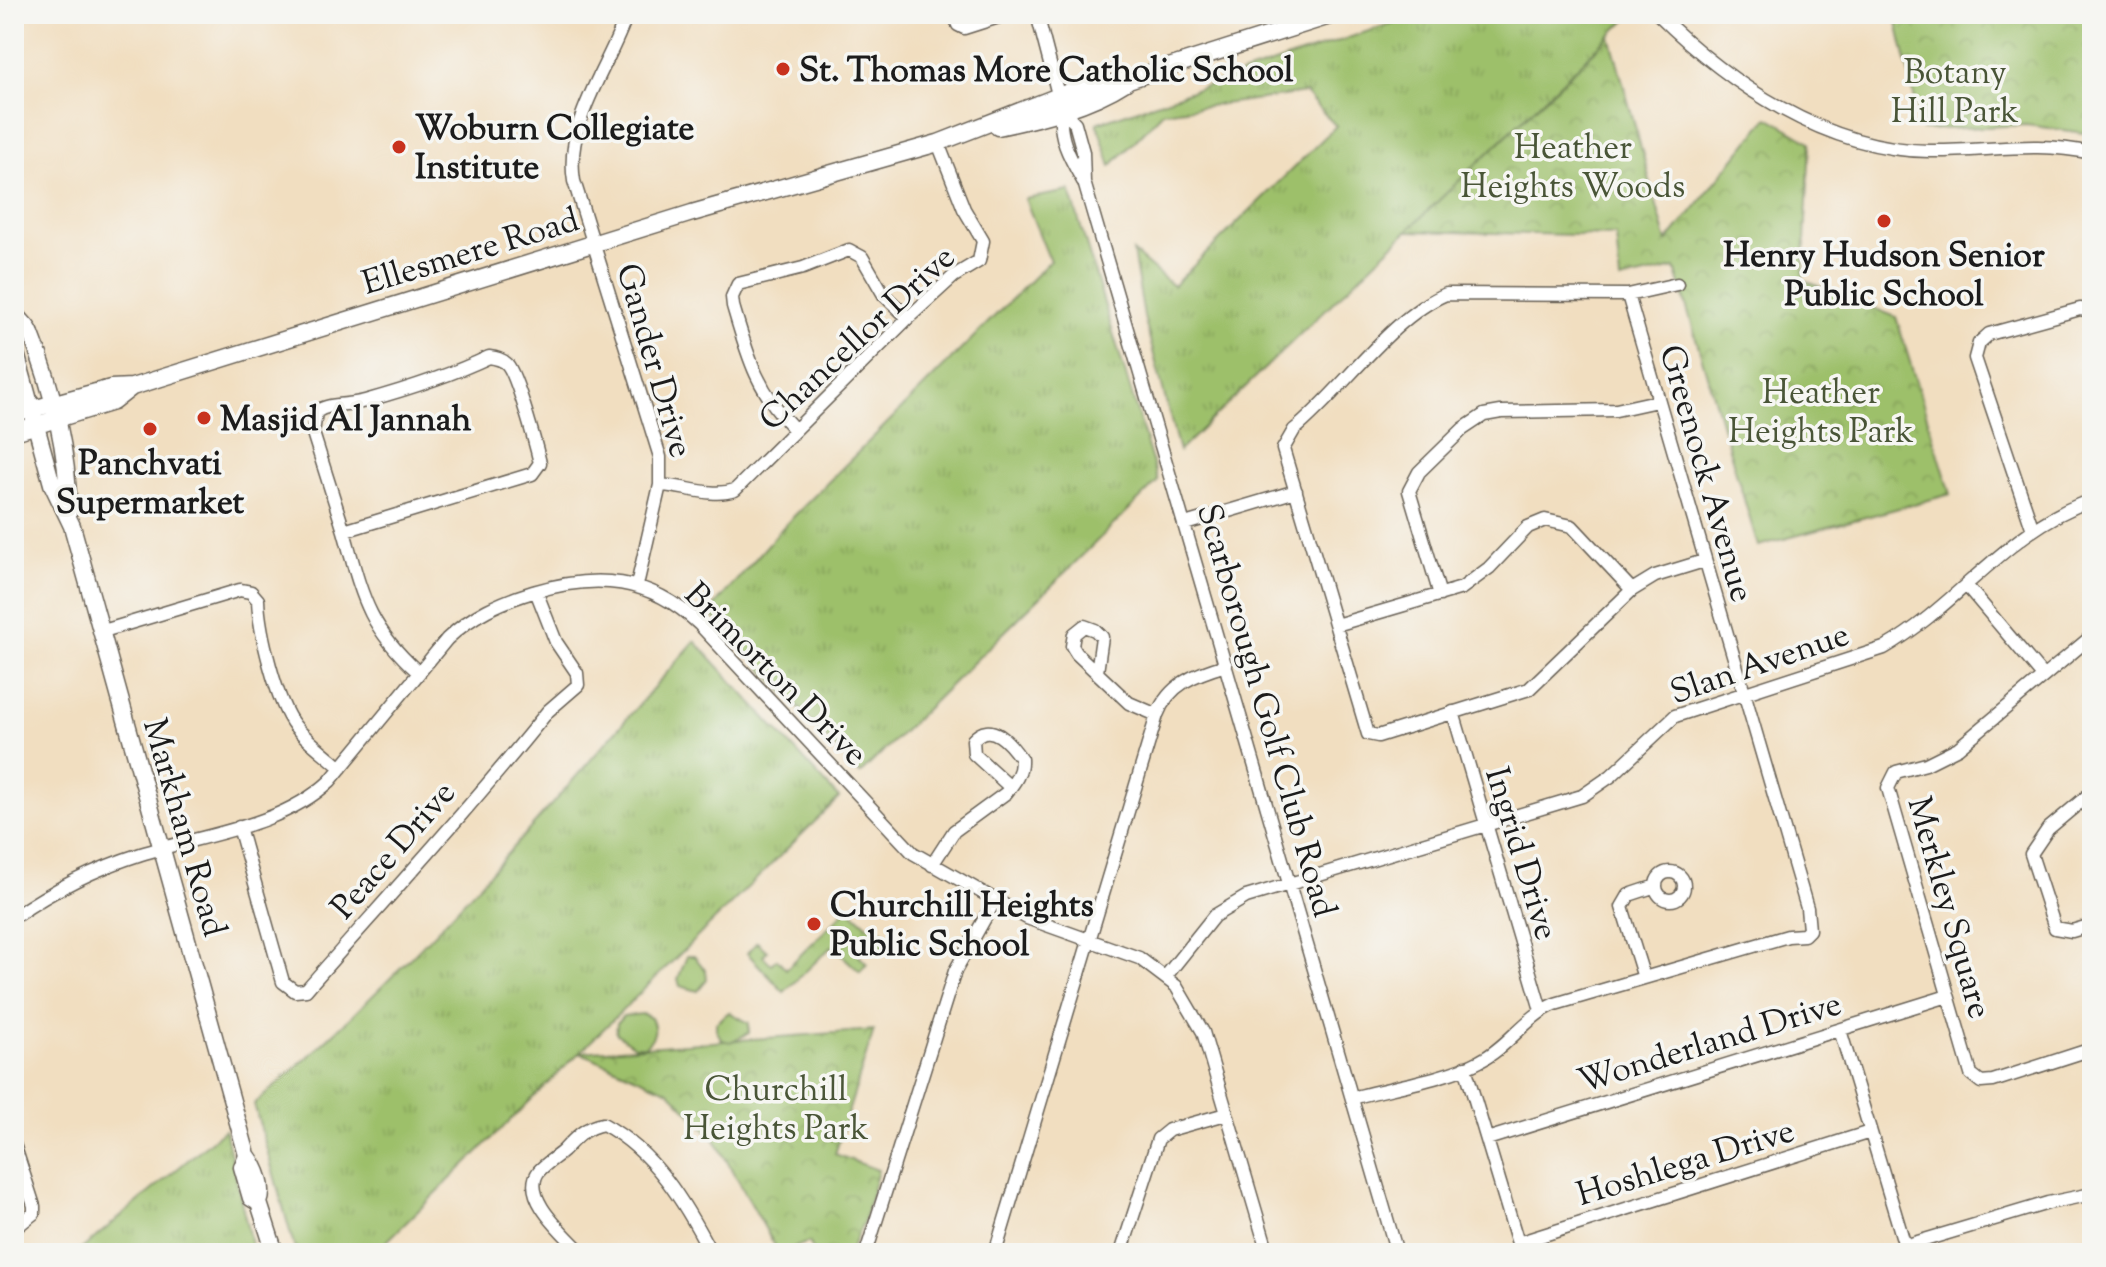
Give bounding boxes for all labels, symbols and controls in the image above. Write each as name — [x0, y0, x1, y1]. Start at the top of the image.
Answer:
place label: St. Thomas More Catholic School — [799, 48, 1294, 97]
park label: Botany Hill Park — [1891, 50, 2019, 138]
marker: St. Thomas More Catholic School — [774, 60, 792, 78]
place label: Woburn Collegiate Institute — [415, 106, 695, 194]
park label: Heather Heights Woods — [1461, 125, 1685, 213]
marker: Woburn Collegiate Institute — [390, 138, 408, 156]
street label: Ellesmere Road — [357, 197, 585, 310]
marker: Henry Hudson Senior Public School — [1875, 212, 1893, 230]
place label: Henry Hudson Senior Public School — [1723, 233, 2045, 321]
street label: Chancellor Drive — [749, 235, 968, 444]
street label: Gander Drive — [602, 258, 704, 464]
street label: Greenock Avenue — [1645, 340, 1765, 608]
park label: Heather Heights Park — [1728, 370, 1914, 458]
place label: Masjid Al Jannah — [220, 397, 472, 446]
marker: Masjid Al Jannah — [195, 409, 213, 427]
marker: Panchvati Supermarket — [141, 420, 159, 438]
place label: Panchvati Supermarket — [56, 441, 245, 529]
street label: Scarborough Golf Club Road — [1182, 499, 1347, 923]
street label: Brimorton Drive — [672, 572, 878, 778]
street label: Slan Avenue — [1664, 612, 1856, 719]
street label: Markham Road — [128, 713, 237, 943]
street label: Ingrid Drive — [1470, 762, 1569, 946]
street label: Peace Drive — [321, 771, 469, 931]
street label: Merkley Square — [1893, 791, 2003, 1025]
place label: Churchill Heights Public School — [830, 883, 1094, 971]
marker: Churchill Heights Public School — [805, 915, 823, 933]
street label: Wonderland Drive — [1572, 981, 1848, 1108]
park label: Churchill Heights Park — [683, 1067, 869, 1155]
street label: Hoshlega Drive — [1571, 1108, 1801, 1221]

